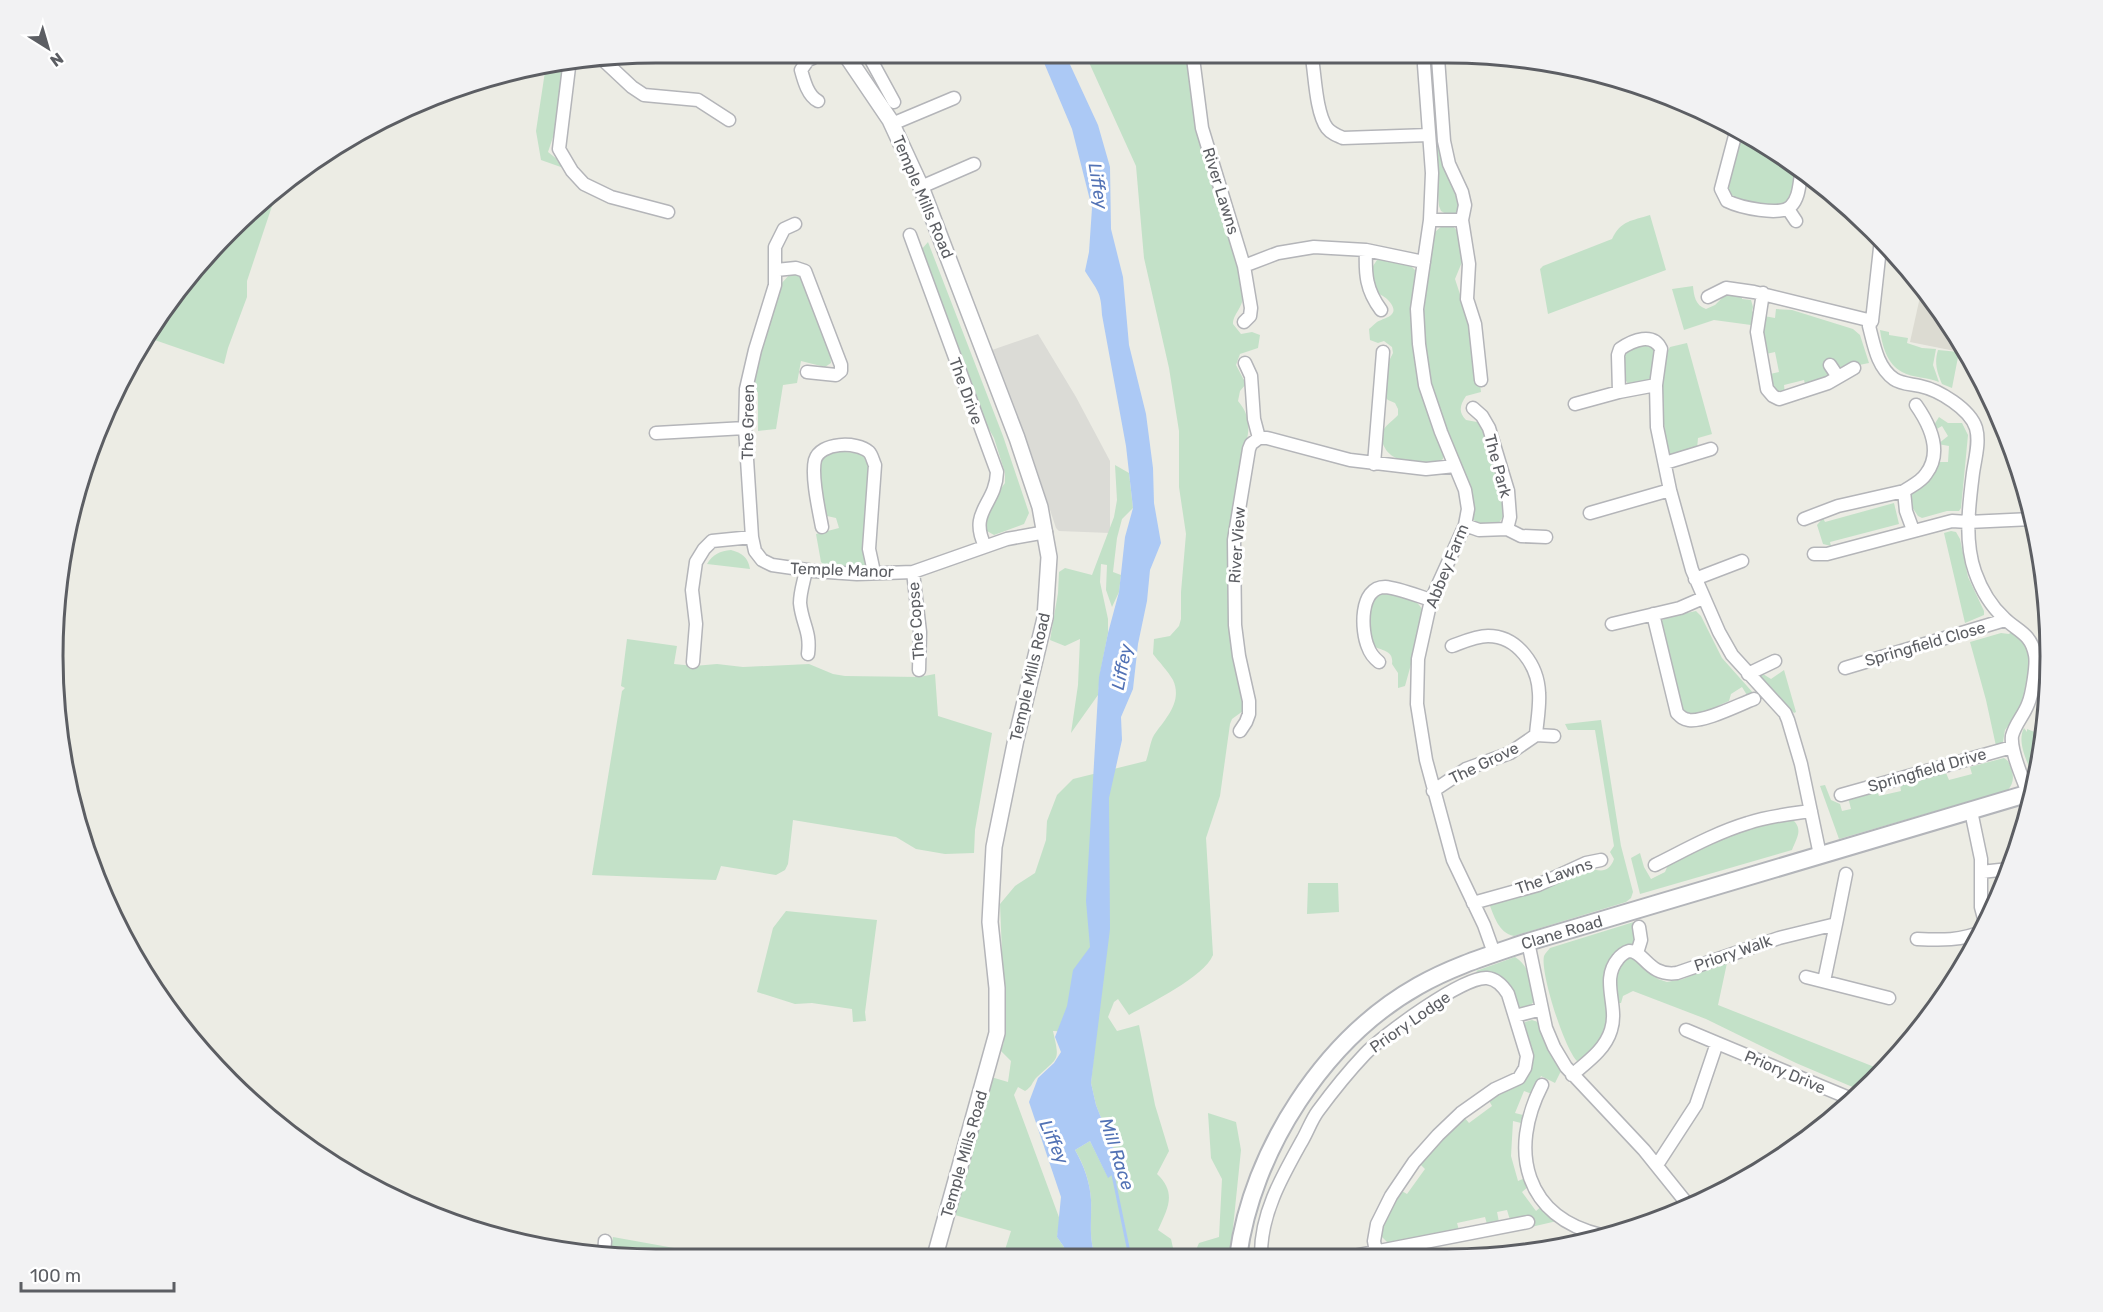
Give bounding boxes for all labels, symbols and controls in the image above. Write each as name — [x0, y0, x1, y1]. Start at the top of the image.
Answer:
north arrow — [18, 18, 78, 78]
text: N — [46, 49, 67, 71]
street label: Temple Mills Road — [889, 133, 957, 261]
street label: River Lawns — [1199, 145, 1243, 237]
water label: Liffey — [1084, 161, 1113, 212]
street label: The Drive — [945, 355, 987, 427]
street label: The Green — [738, 384, 758, 460]
street label: The Park — [1480, 432, 1516, 500]
street label: River View — [1225, 506, 1249, 584]
street label: Abbey Farm — [1422, 521, 1472, 611]
street label: Temple Manor — [790, 559, 894, 581]
street label: The Copse — [904, 581, 928, 661]
street label: Temple Mills Road — [1006, 611, 1054, 743]
street label: Springfield Close — [1862, 618, 1988, 670]
water label: Liffey — [1107, 641, 1137, 692]
street label: The Grove — [1446, 738, 1522, 788]
street label: Springfield Drive — [1866, 744, 1988, 796]
street label: The Lawns — [1513, 854, 1595, 898]
street label: Clane Road — [1519, 911, 1605, 953]
street label: Priory Walk — [1692, 931, 1775, 975]
street label: Priory Lodge — [1366, 987, 1454, 1057]
street label: Priory Drive — [1742, 1046, 1828, 1098]
street label: Temple Mills Road — [937, 1088, 991, 1220]
water label: Mill Race — [1095, 1115, 1139, 1193]
water label: Liffey — [1035, 1116, 1074, 1169]
scale bar — [21, 1255, 174, 1293]
text: 100 m — [30, 1265, 81, 1287]

